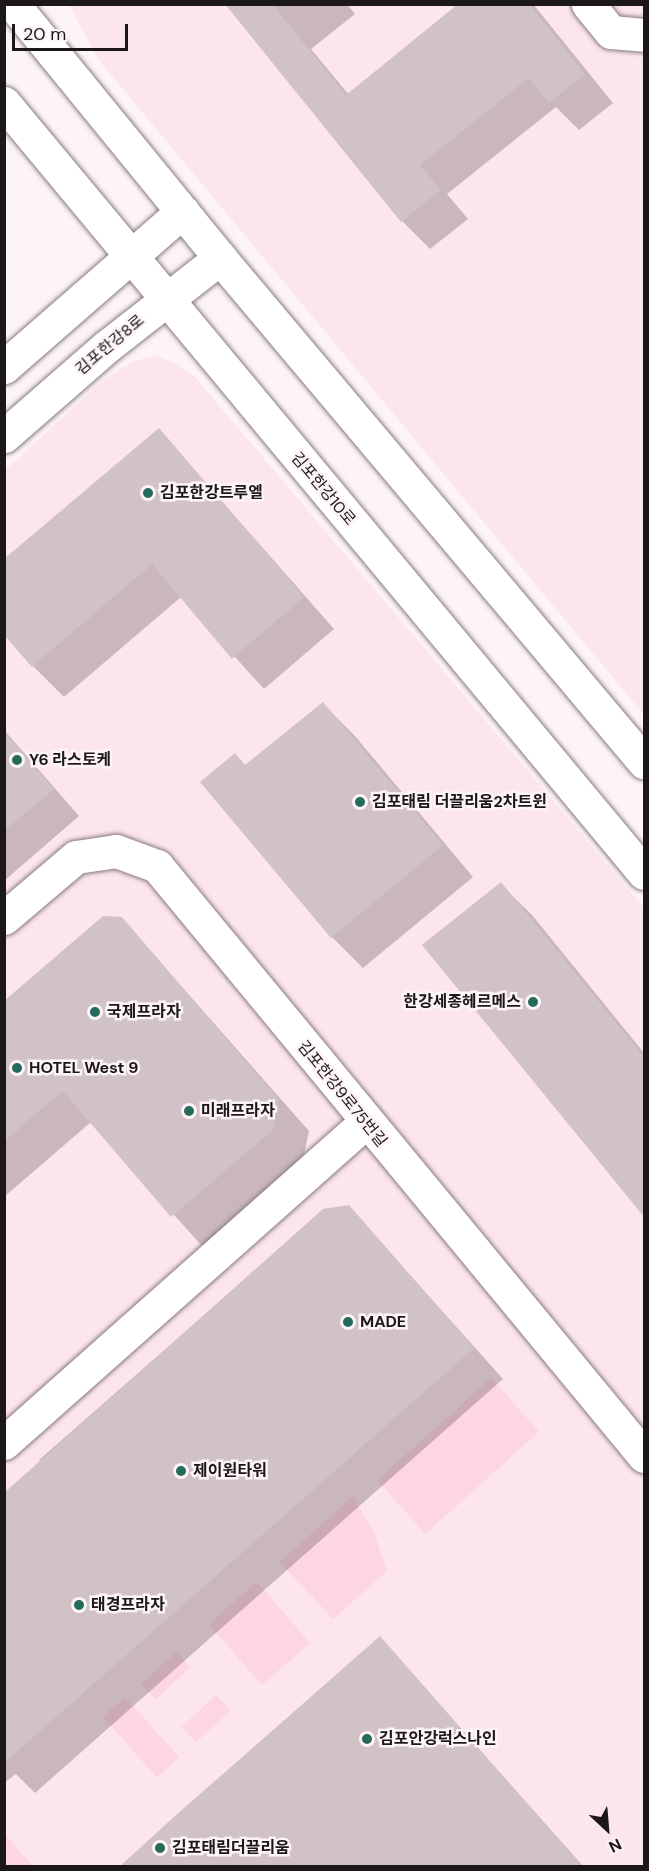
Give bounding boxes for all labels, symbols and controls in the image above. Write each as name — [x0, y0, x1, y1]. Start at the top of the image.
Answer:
scale bar — [15, 12, 130, 50]
text: 20 m — [23, 22, 66, 46]
street label: 김포한강8로 — [72, 311, 148, 379]
street label: 김포한강10로 — [287, 449, 359, 529]
place label: 김포한강트루엘 — [160, 483, 263, 503]
marker: 김포한강트루엘 — [141, 486, 155, 500]
place label: Y6 라스토케 — [29, 750, 111, 770]
marker: Y6 라스토케 — [10, 753, 24, 767]
place label: 김포태림 더끌리움2차트윈 — [372, 792, 547, 812]
marker: 김포태림 더끌리움2차트윈 — [353, 795, 367, 809]
place label: 한강세종헤르메스 — [403, 992, 521, 1012]
marker: 한강세종헤르메스 — [526, 995, 540, 1009]
place label: 국제프라자 — [107, 1002, 181, 1022]
marker: 국제프라자 — [88, 1005, 102, 1019]
street label: 김포한강9로75번길 — [293, 1037, 391, 1151]
place label: HOTEL West 9 — [29, 1058, 138, 1078]
marker: HOTEL West 9 — [10, 1061, 24, 1075]
place label: 미래프라자 — [201, 1101, 275, 1121]
marker: 미래프라자 — [182, 1104, 196, 1118]
place label: MADE — [360, 1312, 406, 1332]
marker: MADE — [341, 1315, 355, 1329]
place label: 제이원타워 — [193, 1461, 267, 1481]
marker: 제이원타워 — [174, 1464, 188, 1478]
place label: 태경프라자 — [91, 1595, 165, 1615]
marker: 태경프라자 — [72, 1598, 86, 1612]
place label: 김포안강럭스나인 — [379, 1729, 497, 1749]
marker: 김포안강럭스나인 — [360, 1732, 374, 1746]
north arrow — [577, 1799, 637, 1859]
text: N — [605, 1834, 625, 1858]
place label: 김포태림더끌리움 — [172, 1838, 290, 1858]
marker: 김포태림더끌리움 — [153, 1841, 167, 1855]

